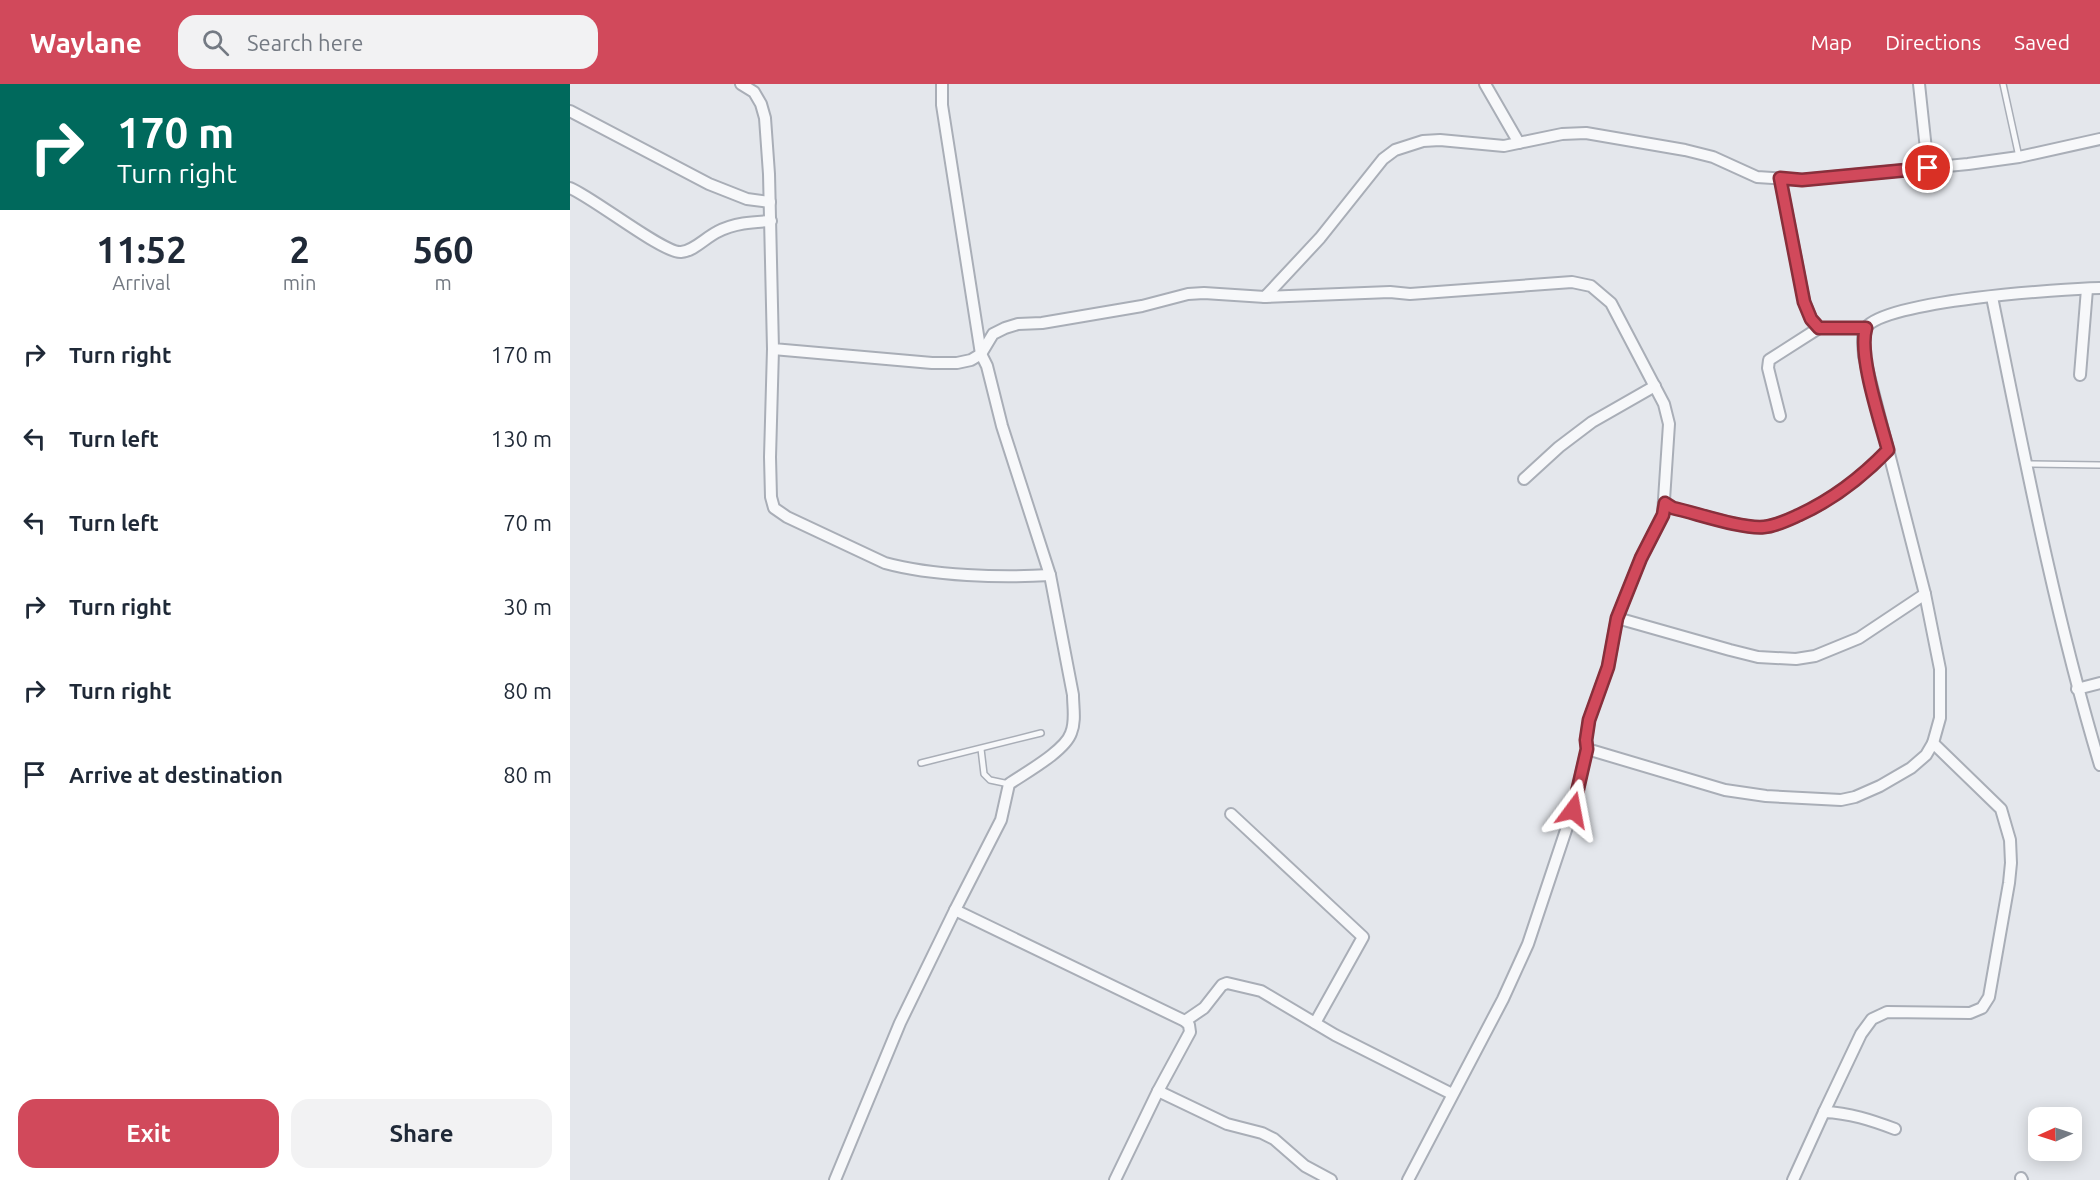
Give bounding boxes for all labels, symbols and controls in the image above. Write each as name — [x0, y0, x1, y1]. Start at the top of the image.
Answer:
search box — [178, 15, 598, 69]
icon: search — [199, 26, 232, 59]
text: Waylane — [30, 27, 142, 58]
text: Search here — [247, 30, 363, 55]
text: Map — [1811, 30, 1852, 54]
text: Directions — [1885, 30, 1981, 54]
text: Saved — [2014, 30, 2070, 54]
icon: right — [18, 108, 96, 186]
text: 170 m — [117, 109, 234, 156]
pin — [1902, 142, 1953, 193]
icon: arrive — [1911, 151, 1944, 184]
text: Turn right — [117, 158, 237, 188]
text: 11:52 — [96, 229, 186, 270]
text: 2 — [289, 229, 310, 270]
text: 560 — [413, 229, 474, 270]
text: Arrival — [112, 271, 171, 294]
text: min — [283, 271, 316, 294]
text: m — [435, 271, 452, 294]
icon: right — [18, 338, 51, 371]
text: Turn right — [69, 342, 171, 367]
text: 170 m — [491, 342, 552, 367]
icon: left — [18, 422, 51, 455]
text: Turn left — [69, 426, 159, 451]
text: 130 m — [491, 426, 552, 451]
icon: left — [18, 506, 51, 539]
text: Turn left — [69, 510, 159, 535]
text: 70 m — [503, 510, 552, 535]
icon: right — [18, 590, 51, 623]
text: Turn right — [69, 594, 171, 619]
text: 30 m — [503, 594, 552, 619]
icon: right — [18, 674, 51, 707]
text: Turn right — [69, 678, 171, 703]
text: 80 m — [503, 678, 552, 703]
icon: arrive — [18, 758, 51, 791]
text: Arrive at destination — [69, 762, 283, 787]
text: 80 m — [503, 762, 552, 787]
position arrow — [1541, 778, 1605, 842]
button: Exit — [18, 1099, 279, 1168]
button: Share — [291, 1099, 552, 1168]
north arrow — [2028, 1107, 2082, 1161]
map controls — [2028, 1107, 2082, 1161]

